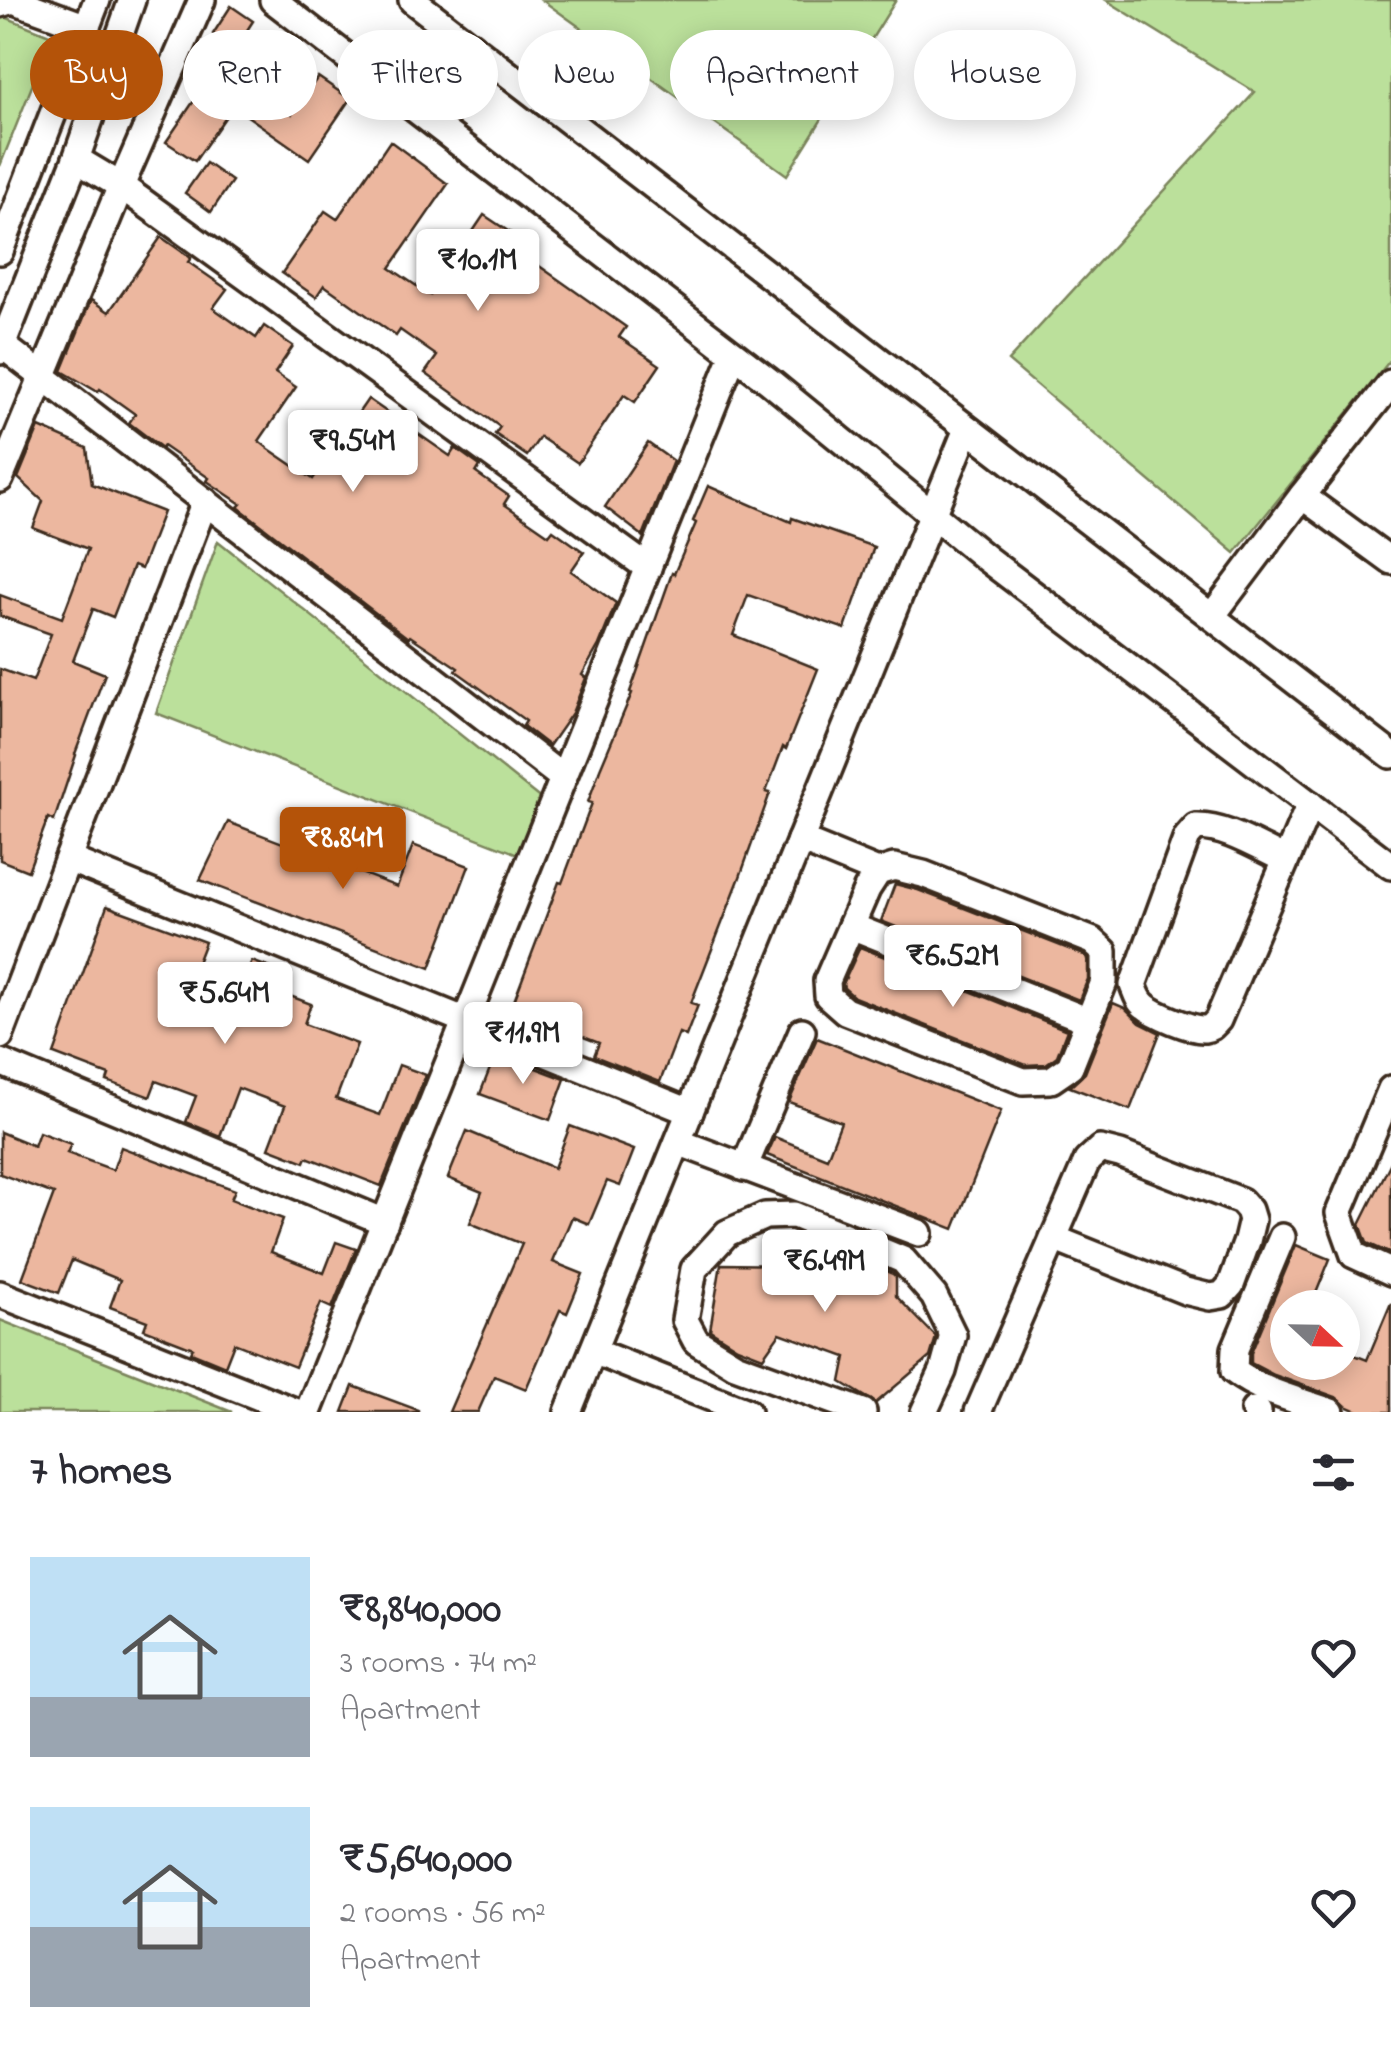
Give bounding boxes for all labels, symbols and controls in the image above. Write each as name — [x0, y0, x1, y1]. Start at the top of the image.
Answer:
chip: Buy — [30, 30, 163, 120]
chip: Rent — [183, 30, 317, 120]
chip: Filters — [337, 30, 498, 120]
chip: New — [518, 30, 650, 120]
chip: Apartment — [670, 30, 894, 120]
chip: House — [914, 30, 1076, 120]
pin: ₹10.1M — [397, 229, 559, 314]
text: ₹10.1M — [438, 238, 518, 285]
pin: ₹9.54M — [272, 410, 434, 495]
text: ₹9.54M — [310, 419, 396, 466]
pin: ₹8.84M — [262, 807, 424, 892]
text: ₹8.84M — [302, 816, 384, 863]
pin: ₹6.52M — [872, 925, 1034, 1010]
text: ₹6.52M — [906, 934, 1000, 981]
pin: ₹5.64M — [144, 962, 306, 1047]
text: ₹5.64M — [180, 971, 270, 1018]
pin: ₹11.9M — [442, 1002, 604, 1087]
text: ₹11.9M — [485, 1011, 561, 1058]
pin: ₹6.49M — [744, 1230, 906, 1315]
text: ₹6.49M — [784, 1239, 866, 1286]
north arrow — [1270, 1290, 1360, 1380]
map controls — [1270, 1290, 1360, 1380]
text: 7 homes — [30, 1442, 172, 1503]
icon: filters — [1306, 1445, 1361, 1500]
text: ₹8,840,000 — [340, 1580, 501, 1641]
icon: home — [110, 1597, 230, 1717]
icon: heart — [1306, 1630, 1361, 1685]
text: 3 rooms · 74 m² — [340, 1641, 537, 1688]
text: Apartment — [340, 1688, 481, 1735]
text: ₹5,640,000 — [340, 1830, 512, 1891]
icon: home — [110, 1847, 230, 1967]
icon: heart — [1306, 1880, 1361, 1935]
text: 2 rooms · 56 m² — [340, 1891, 546, 1938]
text: Apartment — [340, 1938, 481, 1985]

